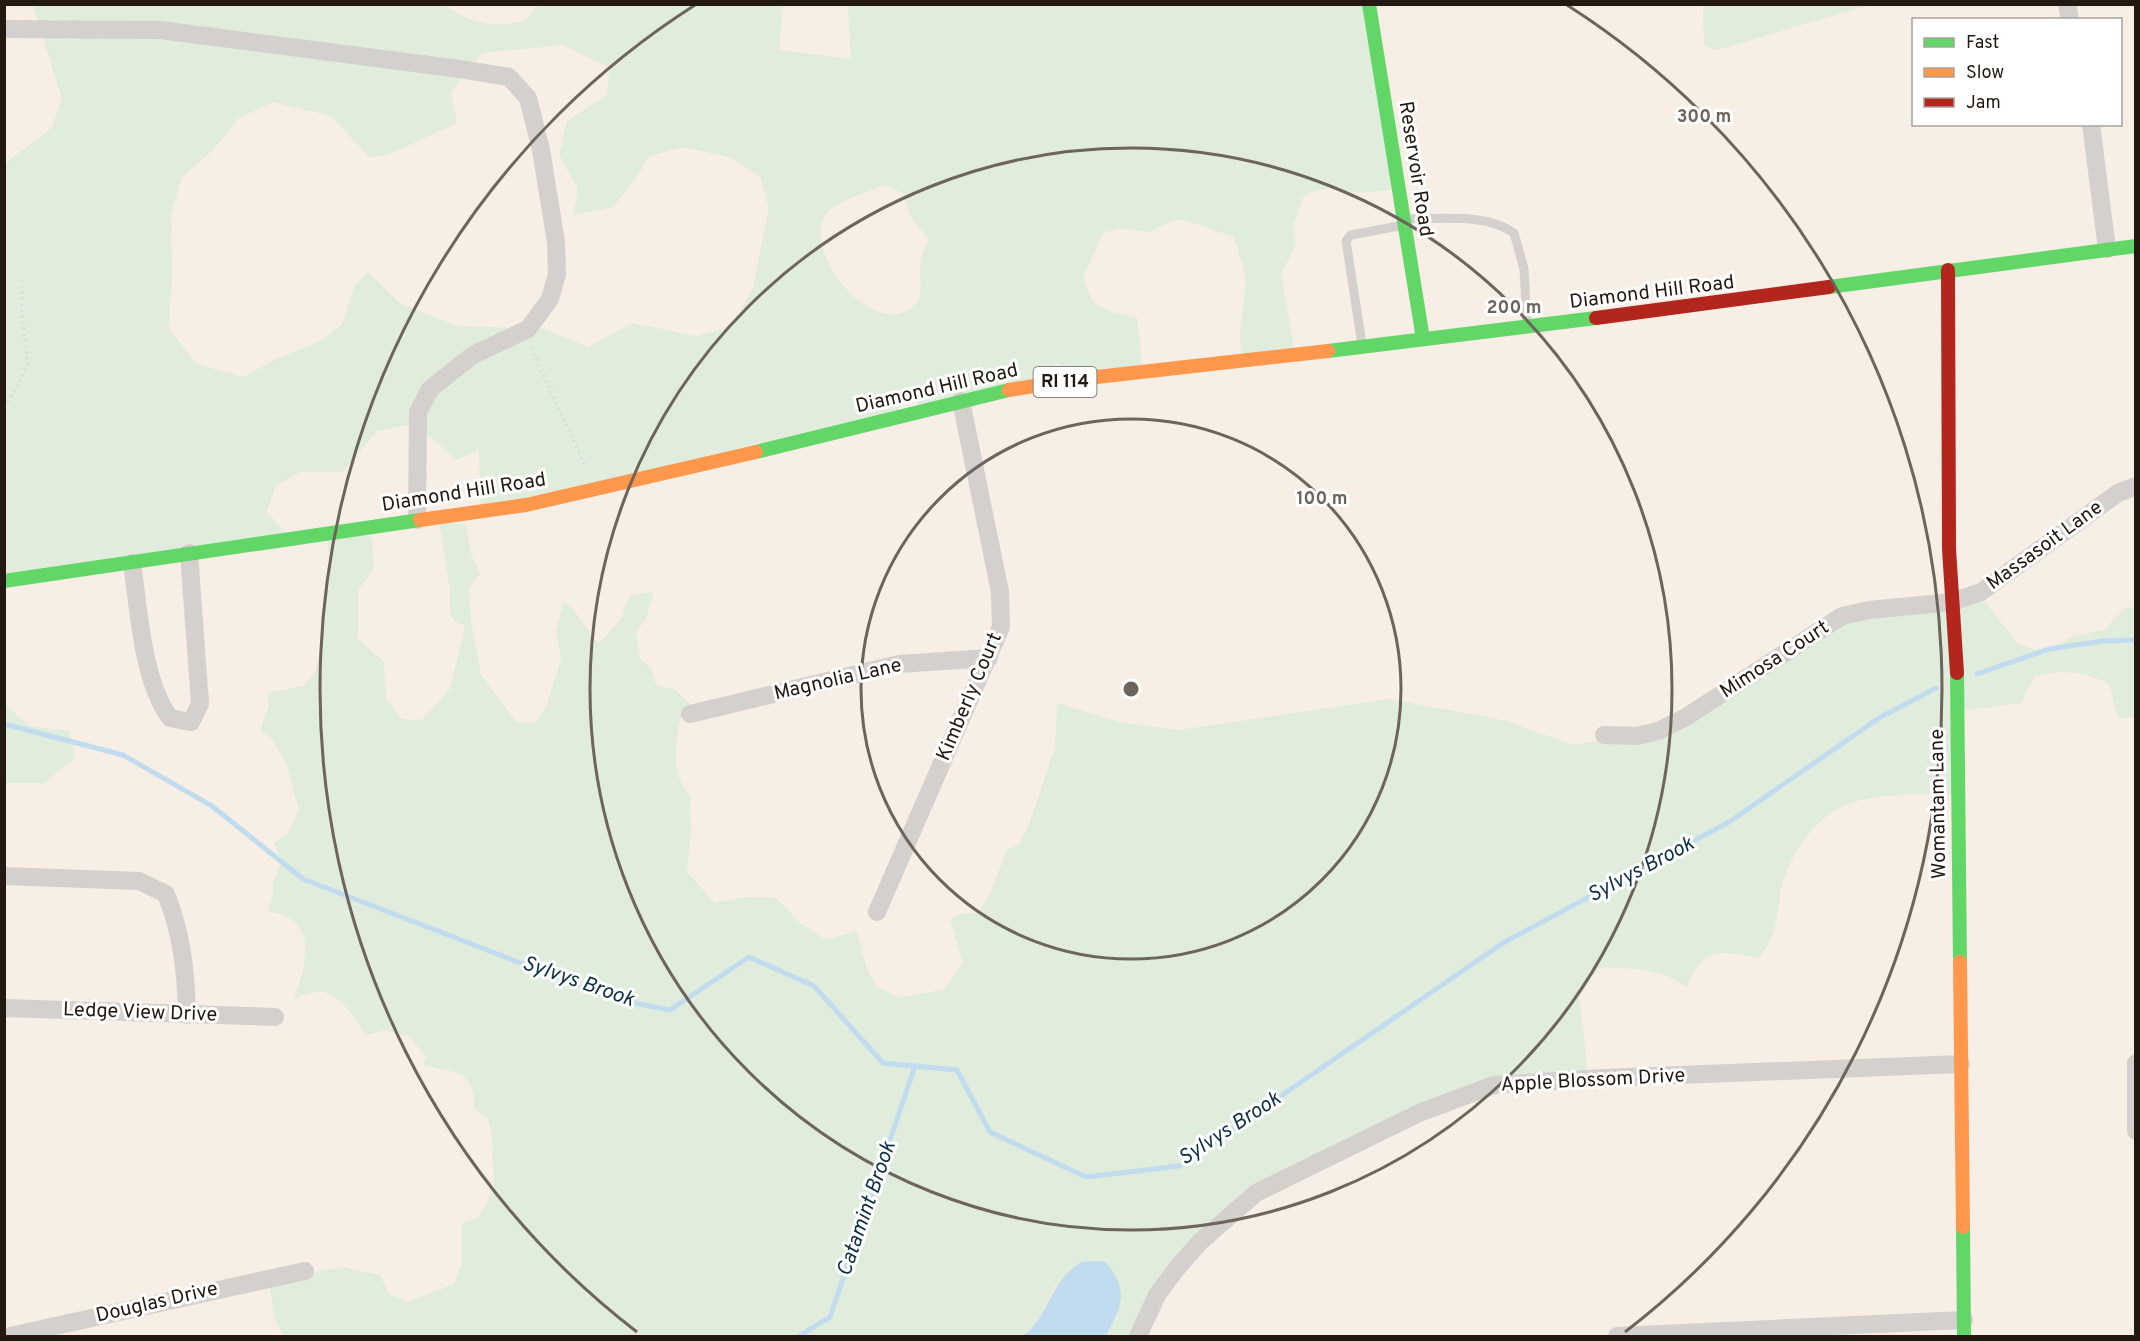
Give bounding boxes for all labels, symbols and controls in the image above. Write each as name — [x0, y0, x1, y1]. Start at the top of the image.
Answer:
legend — [1912, 18, 2122, 126]
text: Fast — [1966, 32, 1999, 55]
text: Slow — [1966, 62, 2004, 85]
text: Jam — [1966, 92, 2001, 115]
street label: Reservoir Road — [1391, 99, 1439, 239]
text: 300 m — [1677, 106, 1731, 129]
street label: Diamond Hill Road — [1568, 270, 1736, 316]
text: 200 m — [1486, 297, 1542, 320]
street label: Diamond Hill Road — [853, 358, 1021, 420]
road number: RI 114 — [1034, 367, 1096, 397]
street label: Diamond Hill Road — [380, 467, 548, 519]
text: 100 m — [1296, 488, 1348, 511]
street label: Massasoit Lane — [1982, 495, 2108, 597]
street label: Mimosa Court — [1716, 615, 1834, 705]
street label: Kimberly Court — [931, 629, 1009, 765]
street label: Magnolia Lane — [772, 653, 904, 707]
centre of rings — [1121, 679, 1141, 699]
street label: Womantam Lane — [1925, 729, 1953, 879]
water label: Sylvys Brook — [1583, 830, 1699, 909]
water label: Sylvys Brook — [518, 950, 638, 1014]
street label: Ledge View Drive — [62, 997, 218, 1029]
street label: Apple Blossom Drive — [1500, 1063, 1686, 1099]
water label: Sylvys Brook — [1174, 1086, 1287, 1172]
water label: Catamint Brook — [831, 1138, 903, 1280]
street label: Douglas Drive — [94, 1276, 220, 1330]

